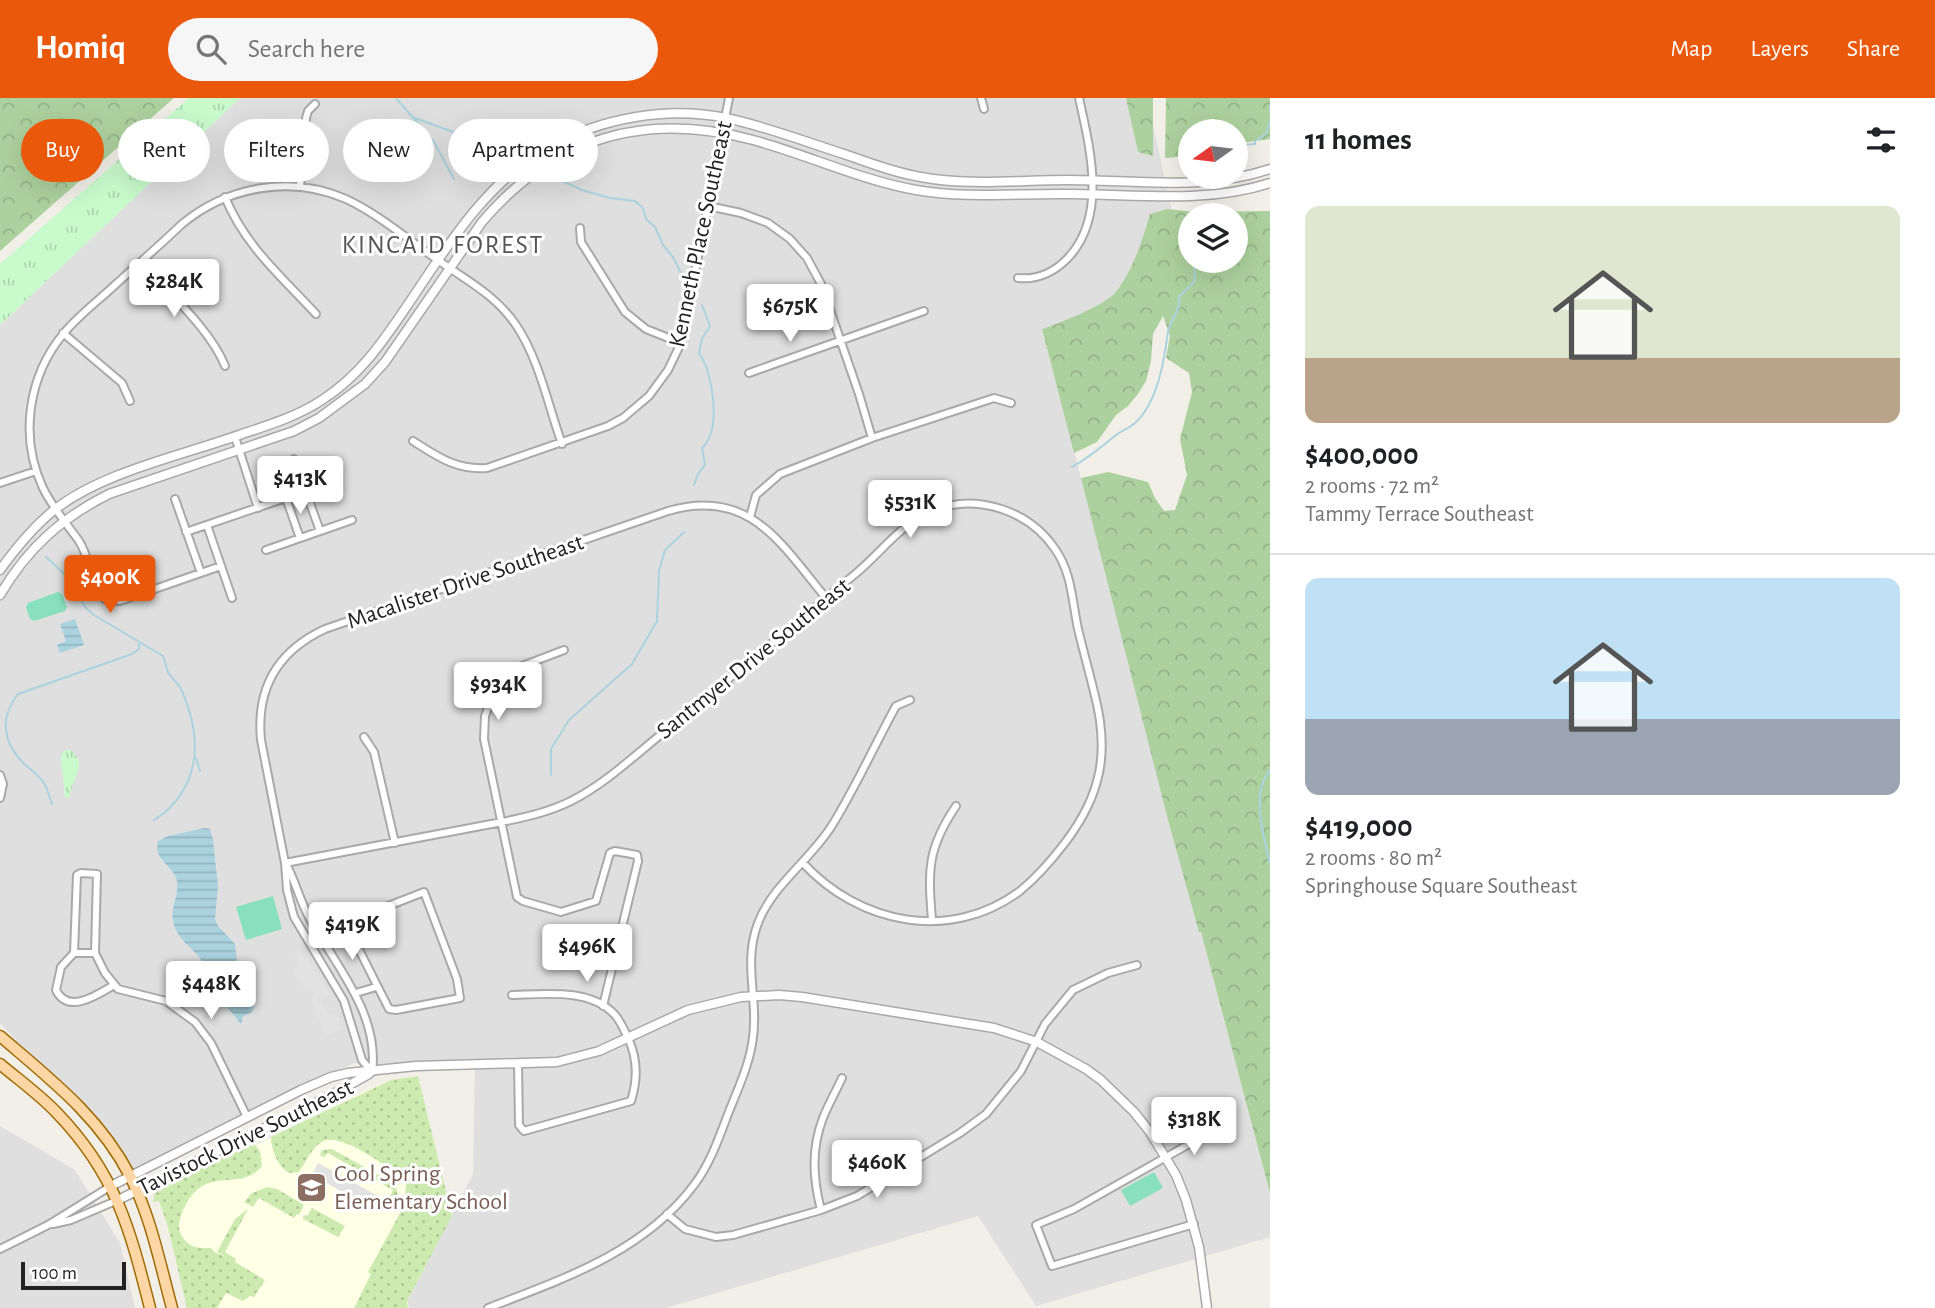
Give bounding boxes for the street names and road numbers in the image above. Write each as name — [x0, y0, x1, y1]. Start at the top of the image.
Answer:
street label: Kenneth Place Southeast — [665, 119, 737, 350]
street label: Macalister Drive Southeast — [344, 530, 587, 634]
street label: Santmyer Drive Southeast — [653, 573, 855, 744]
street label: Tavistock Drive Southeast — [134, 1075, 357, 1201]

